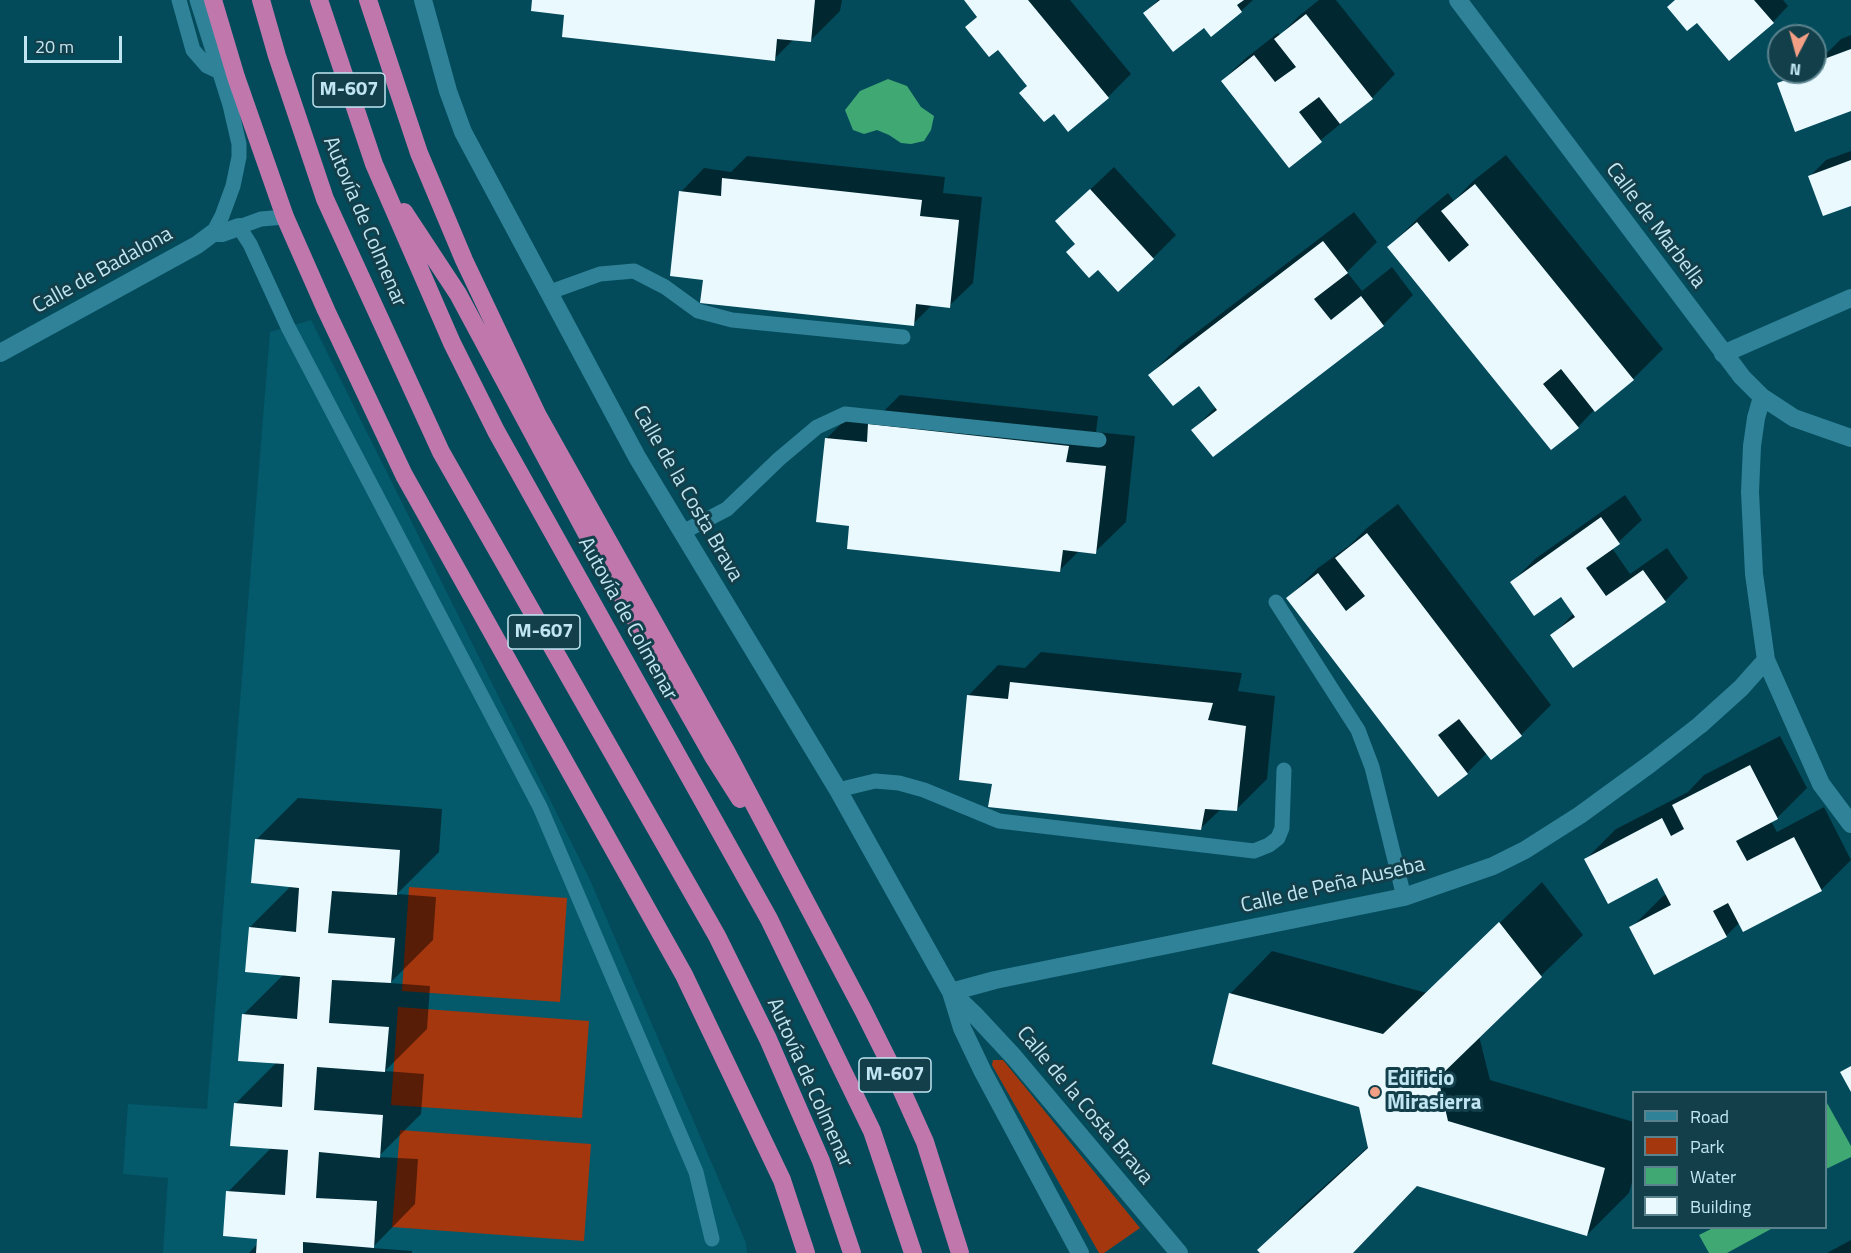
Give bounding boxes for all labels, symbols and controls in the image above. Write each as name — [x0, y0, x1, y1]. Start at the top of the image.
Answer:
scale bar — [27, 24, 124, 62]
north arrow — [1767, 24, 1827, 84]
text: 20 m — [35, 33, 74, 60]
text: N — [1789, 57, 1802, 82]
road number: M-607 — [313, 73, 385, 107]
street label: Autovía de Colmenar — [317, 133, 411, 311]
street label: Calle de Marbella — [1600, 158, 1710, 294]
street label: Calle de Badalona — [29, 222, 177, 320]
street label: Calle de la Costa Brava — [626, 402, 748, 586]
street label: Autovía de Colmenar — [572, 533, 682, 705]
road number: M-607 — [508, 615, 580, 649]
street label: Calle de Peña Auseba — [1238, 853, 1428, 919]
street label: Autovía de Colmenar — [760, 995, 858, 1171]
street label: Calle de la Costa Brava — [1010, 1022, 1158, 1190]
road number: M-607 — [859, 1058, 931, 1092]
place label: Edificio Mirasierra — [1387, 1067, 1481, 1117]
marker: Edificio Mirasierra — [1368, 1085, 1382, 1099]
legend — [1632, 1091, 1827, 1229]
text: Road — [1690, 1103, 1729, 1130]
text: Park — [1690, 1133, 1724, 1160]
text: Water — [1690, 1163, 1736, 1190]
text: Building — [1690, 1193, 1751, 1220]

